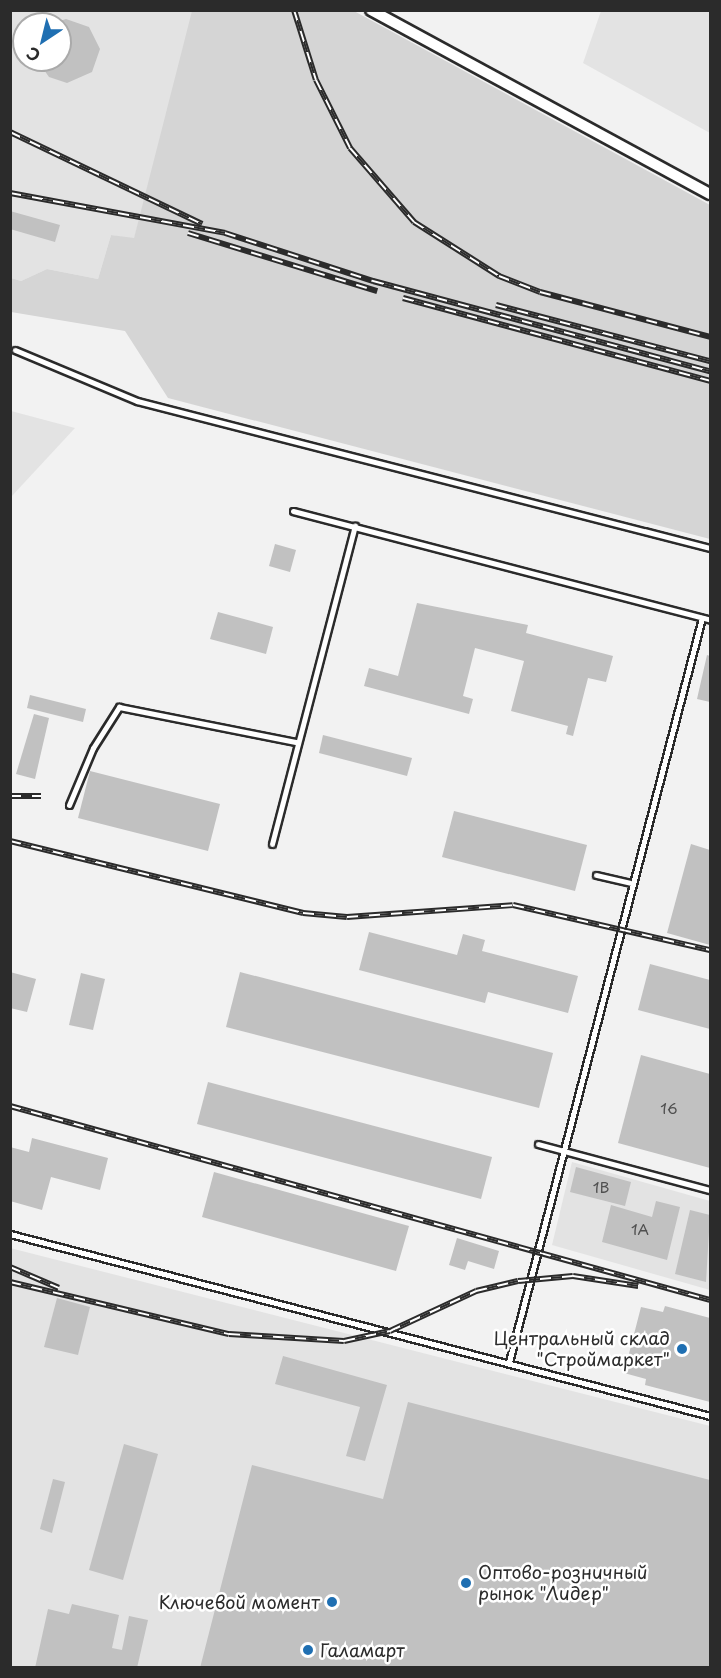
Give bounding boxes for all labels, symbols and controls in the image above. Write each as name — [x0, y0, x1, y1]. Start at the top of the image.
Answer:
north arrow — [12, 12, 72, 72]
text: С — [21, 42, 45, 68]
house number: 16 — [660, 1099, 678, 1117]
house number: 1В — [593, 1178, 609, 1196]
house number: 1А — [631, 1220, 649, 1238]
place label: Центральный склад "Строймаркет" — [494, 1328, 670, 1370]
marker: Центральный склад "Строймаркет" — [675, 1342, 689, 1356]
place label: Оптово-розничный рынок "Лидер" — [478, 1562, 648, 1604]
marker: Оптово-розничный рынок "Лидер" — [459, 1576, 473, 1590]
place label: Ключевой момент — [159, 1591, 320, 1613]
marker: Ключевой момент — [325, 1595, 339, 1609]
place label: Галамарт — [320, 1639, 405, 1661]
marker: Галамарт — [301, 1643, 315, 1657]

